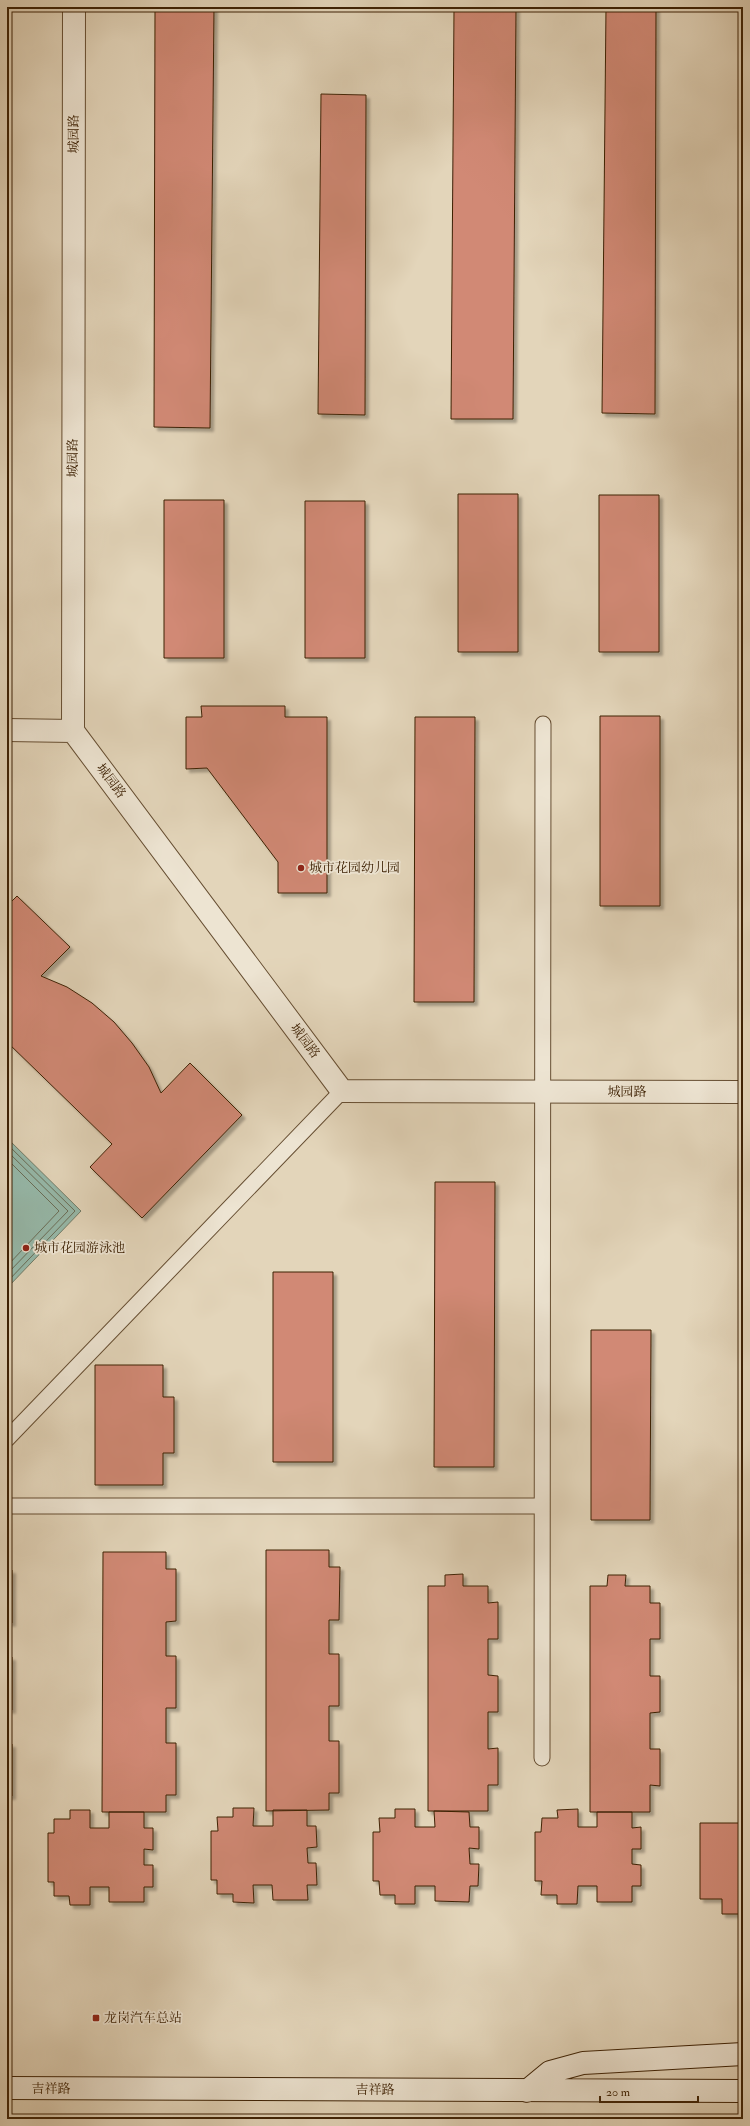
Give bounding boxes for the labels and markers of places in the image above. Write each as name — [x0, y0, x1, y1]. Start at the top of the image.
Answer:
place label: 城市花园幼儿园 — [309, 860, 400, 876]
marker: 城市花园幼儿园 — [296, 863, 306, 873]
place label: 城市花园游泳池 — [34, 1240, 125, 1256]
marker: 城市花园游泳池 — [21, 1243, 31, 1253]
place label: 龙岗汽车总站 — [104, 2010, 182, 2026]
marker: 龙岗汽车总站 — [91, 2013, 101, 2023]

